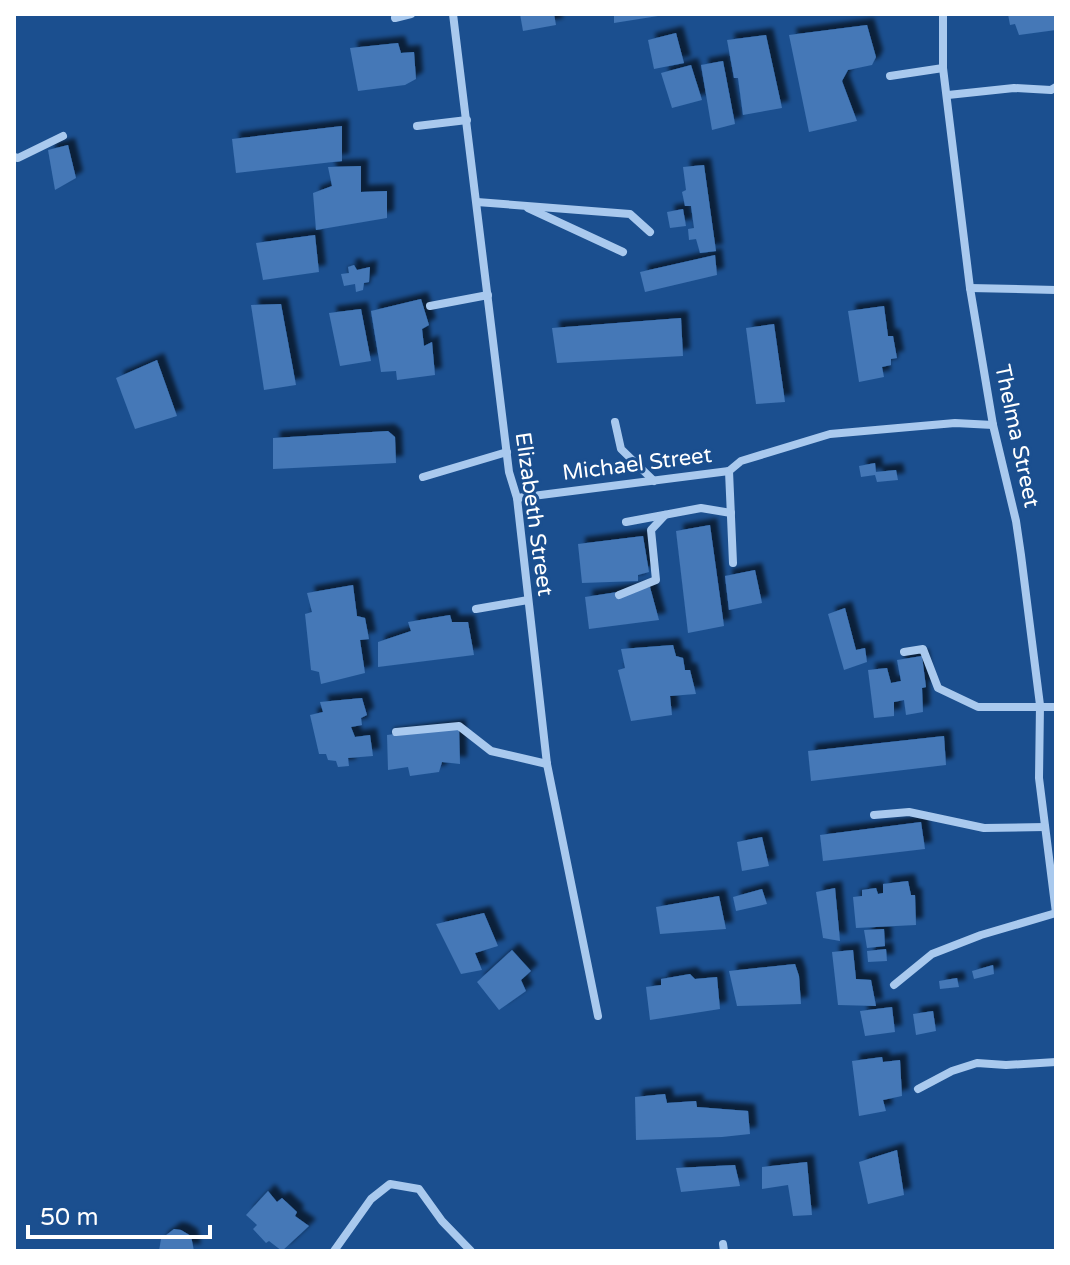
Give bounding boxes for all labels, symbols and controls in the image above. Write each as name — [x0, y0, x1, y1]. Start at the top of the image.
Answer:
street label: Thelma Street — [989, 362, 1045, 510]
street label: Elizabeth Street — [510, 430, 558, 598]
street label: Michael Street — [561, 442, 713, 486]
scale bar — [28, 1189, 210, 1239]
text: 50 m — [40, 1203, 98, 1232]

